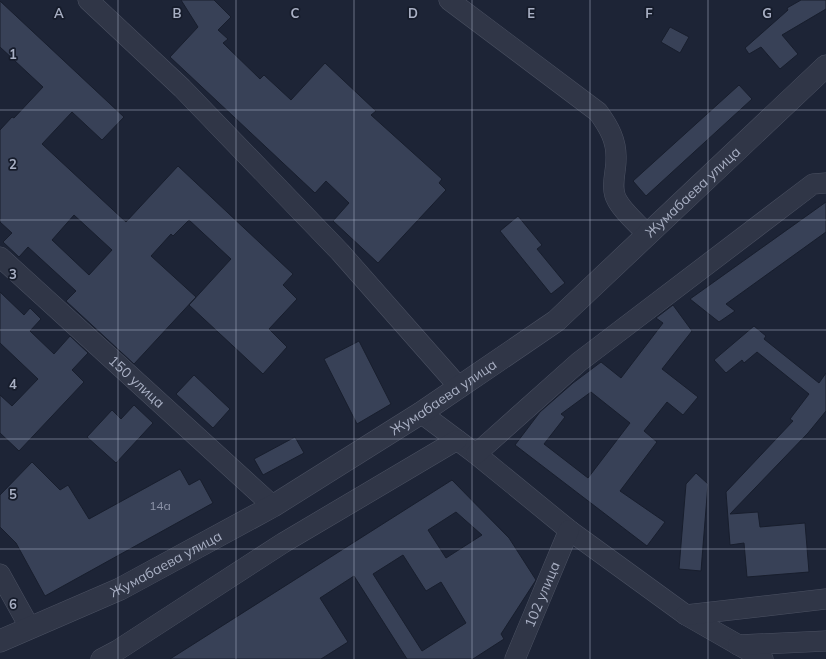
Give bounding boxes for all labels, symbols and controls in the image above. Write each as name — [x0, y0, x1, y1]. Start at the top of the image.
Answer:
text: A — [54, 5, 64, 21]
text: B — [173, 5, 182, 21]
text: C — [291, 5, 300, 21]
text: D — [408, 5, 418, 21]
text: E — [527, 5, 535, 21]
text: F — [645, 5, 653, 21]
text: G — [762, 5, 772, 21]
text: 1 — [9, 46, 17, 62]
street label: Жумабаева улица — [641, 143, 744, 241]
text: 2 — [9, 156, 17, 172]
text: 3 — [9, 266, 17, 282]
street label: 150 улица — [105, 352, 168, 412]
street label: Жумабаева улица — [387, 355, 500, 439]
text: 4 — [9, 376, 17, 392]
text: 5 — [9, 486, 17, 502]
house number: 14а — [149, 498, 171, 513]
street label: Жумабаева улица — [107, 527, 225, 601]
street label: 102 улица — [520, 559, 564, 630]
text: 6 — [9, 596, 17, 612]

